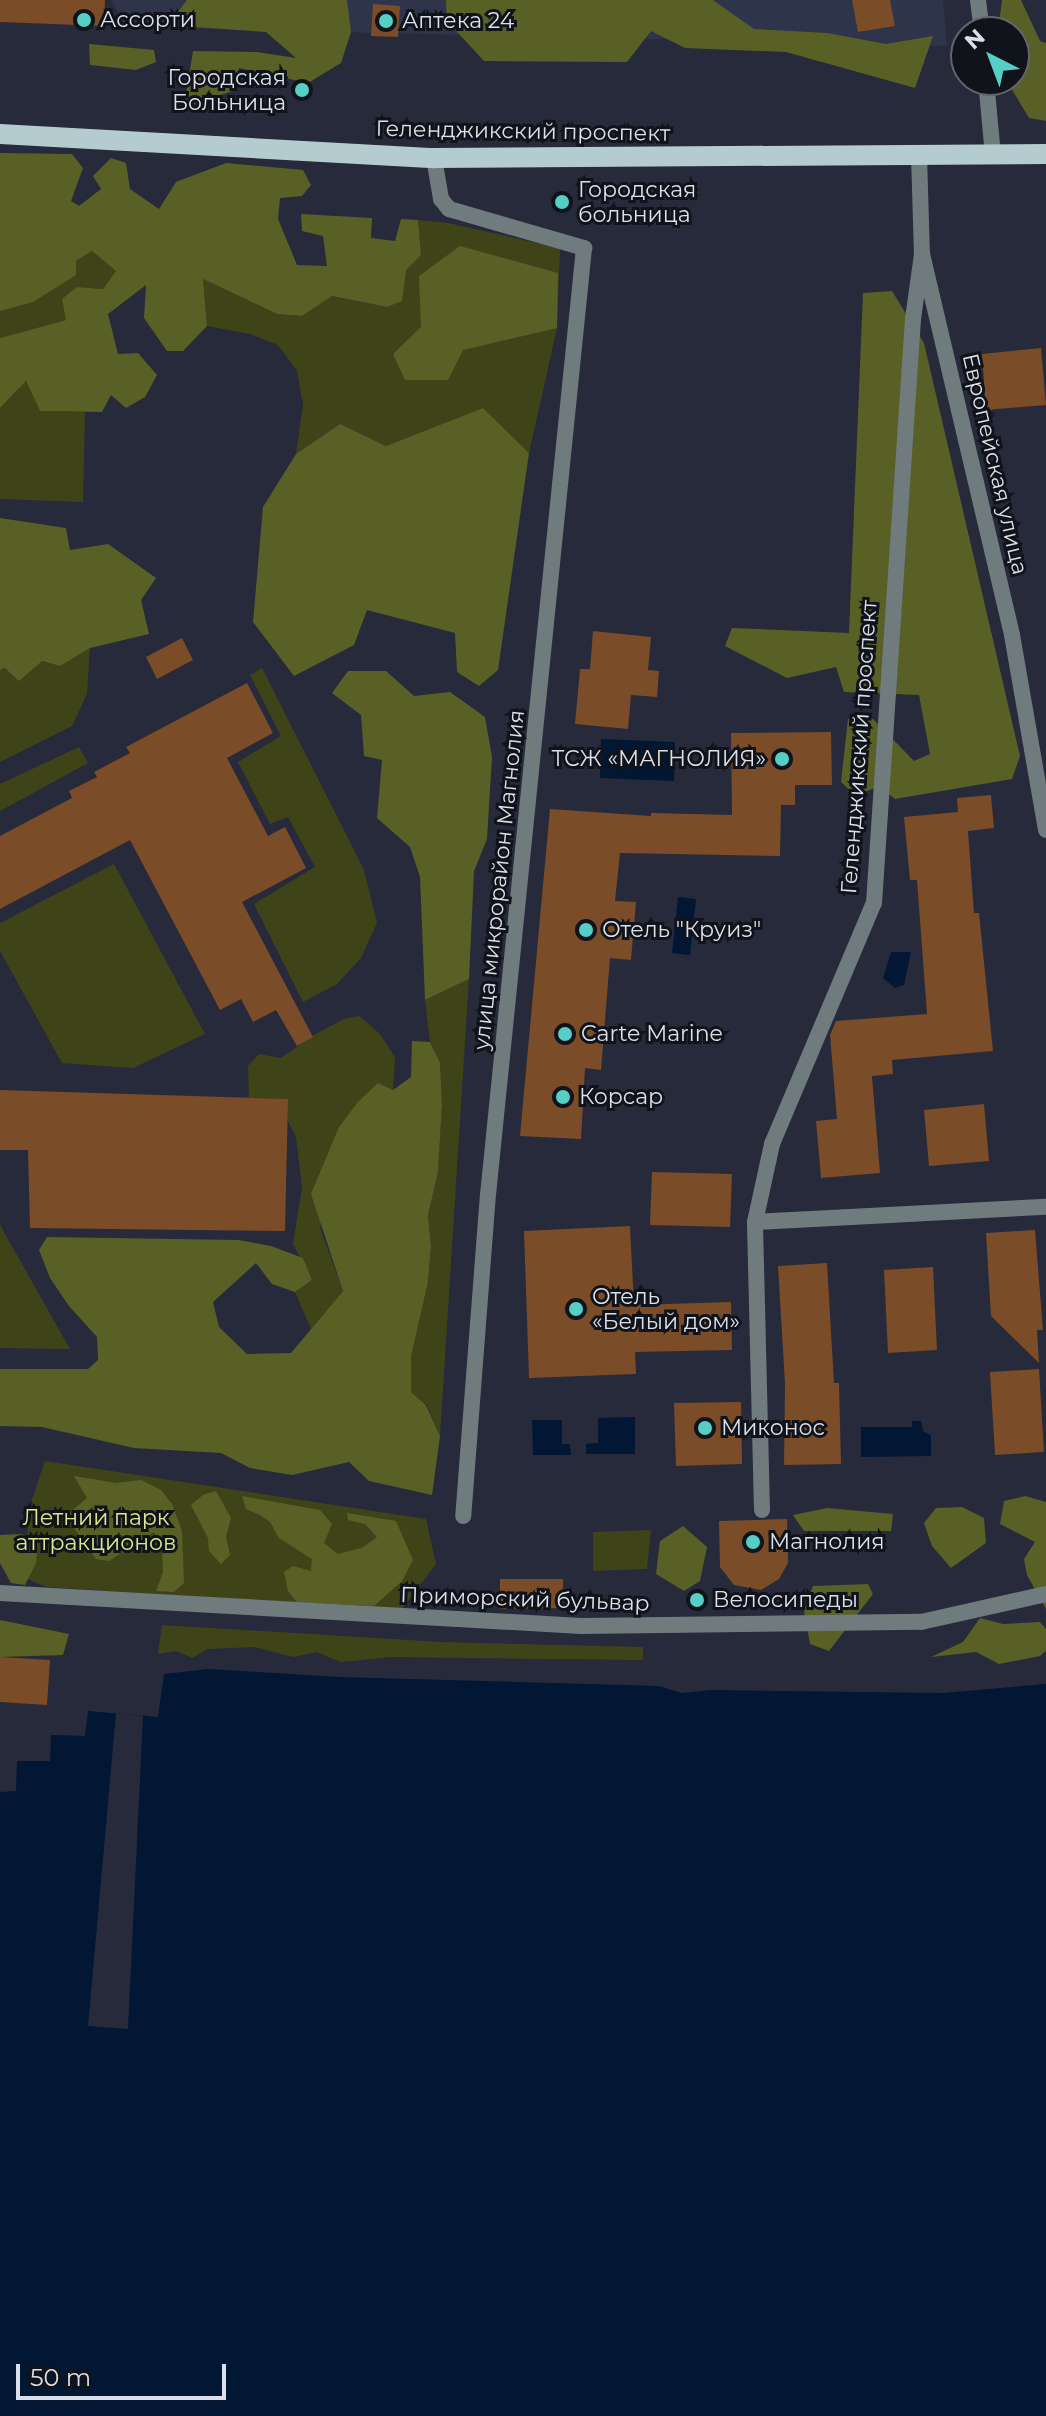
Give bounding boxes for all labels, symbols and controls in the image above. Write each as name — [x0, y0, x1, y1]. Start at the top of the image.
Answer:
place label: Ассорти — [100, 7, 195, 33]
place label: Аптека 24 — [402, 8, 514, 34]
marker: Ассорти — [75, 11, 93, 29]
marker: Аптека 24 — [377, 12, 395, 30]
north arrow — [950, 16, 1030, 96]
text: N — [959, 23, 991, 55]
place label: Городская Больница — [168, 64, 286, 116]
marker: Городская Больница — [293, 81, 311, 99]
street label: Геленджикский проспект — [376, 115, 670, 147]
place label: Городская больница — [578, 176, 696, 228]
marker: Городская больница — [553, 193, 571, 211]
street label: Европейская улица — [957, 351, 1033, 577]
street label: Геленджикский проспект — [836, 599, 882, 895]
street label: улица микрорайон Магнолия — [468, 709, 530, 1051]
place label: ТСЖ «МАГНОЛИЯ» — [551, 746, 766, 772]
marker: ТСЖ «МАГНОЛИЯ» — [773, 750, 791, 768]
place label: Отель "Круиз" — [602, 917, 761, 943]
marker: Отель "Круиз" — [577, 921, 595, 939]
place label: Carte Marine — [581, 1021, 723, 1047]
marker: Carte Marine — [556, 1025, 574, 1043]
place label: Корсар — [579, 1084, 663, 1110]
marker: Корсар — [554, 1088, 572, 1106]
place label: Отель «Белый дом» — [592, 1283, 740, 1334]
marker: Отель «Белый дом» — [567, 1300, 585, 1318]
place label: Миконос — [721, 1415, 825, 1441]
marker: Миконос — [696, 1419, 714, 1437]
park label: Летний парк аттракционов — [16, 1504, 176, 1556]
place label: Магнолия — [769, 1529, 885, 1555]
marker: Магнолия — [744, 1533, 762, 1551]
street label: Приморский бульвар — [400, 1581, 650, 1617]
place label: Велосипеды — [713, 1587, 858, 1613]
marker: Велосипеды — [688, 1591, 706, 1609]
scale bar — [20, 2348, 230, 2398]
text: 50 m — [30, 2363, 91, 2392]

